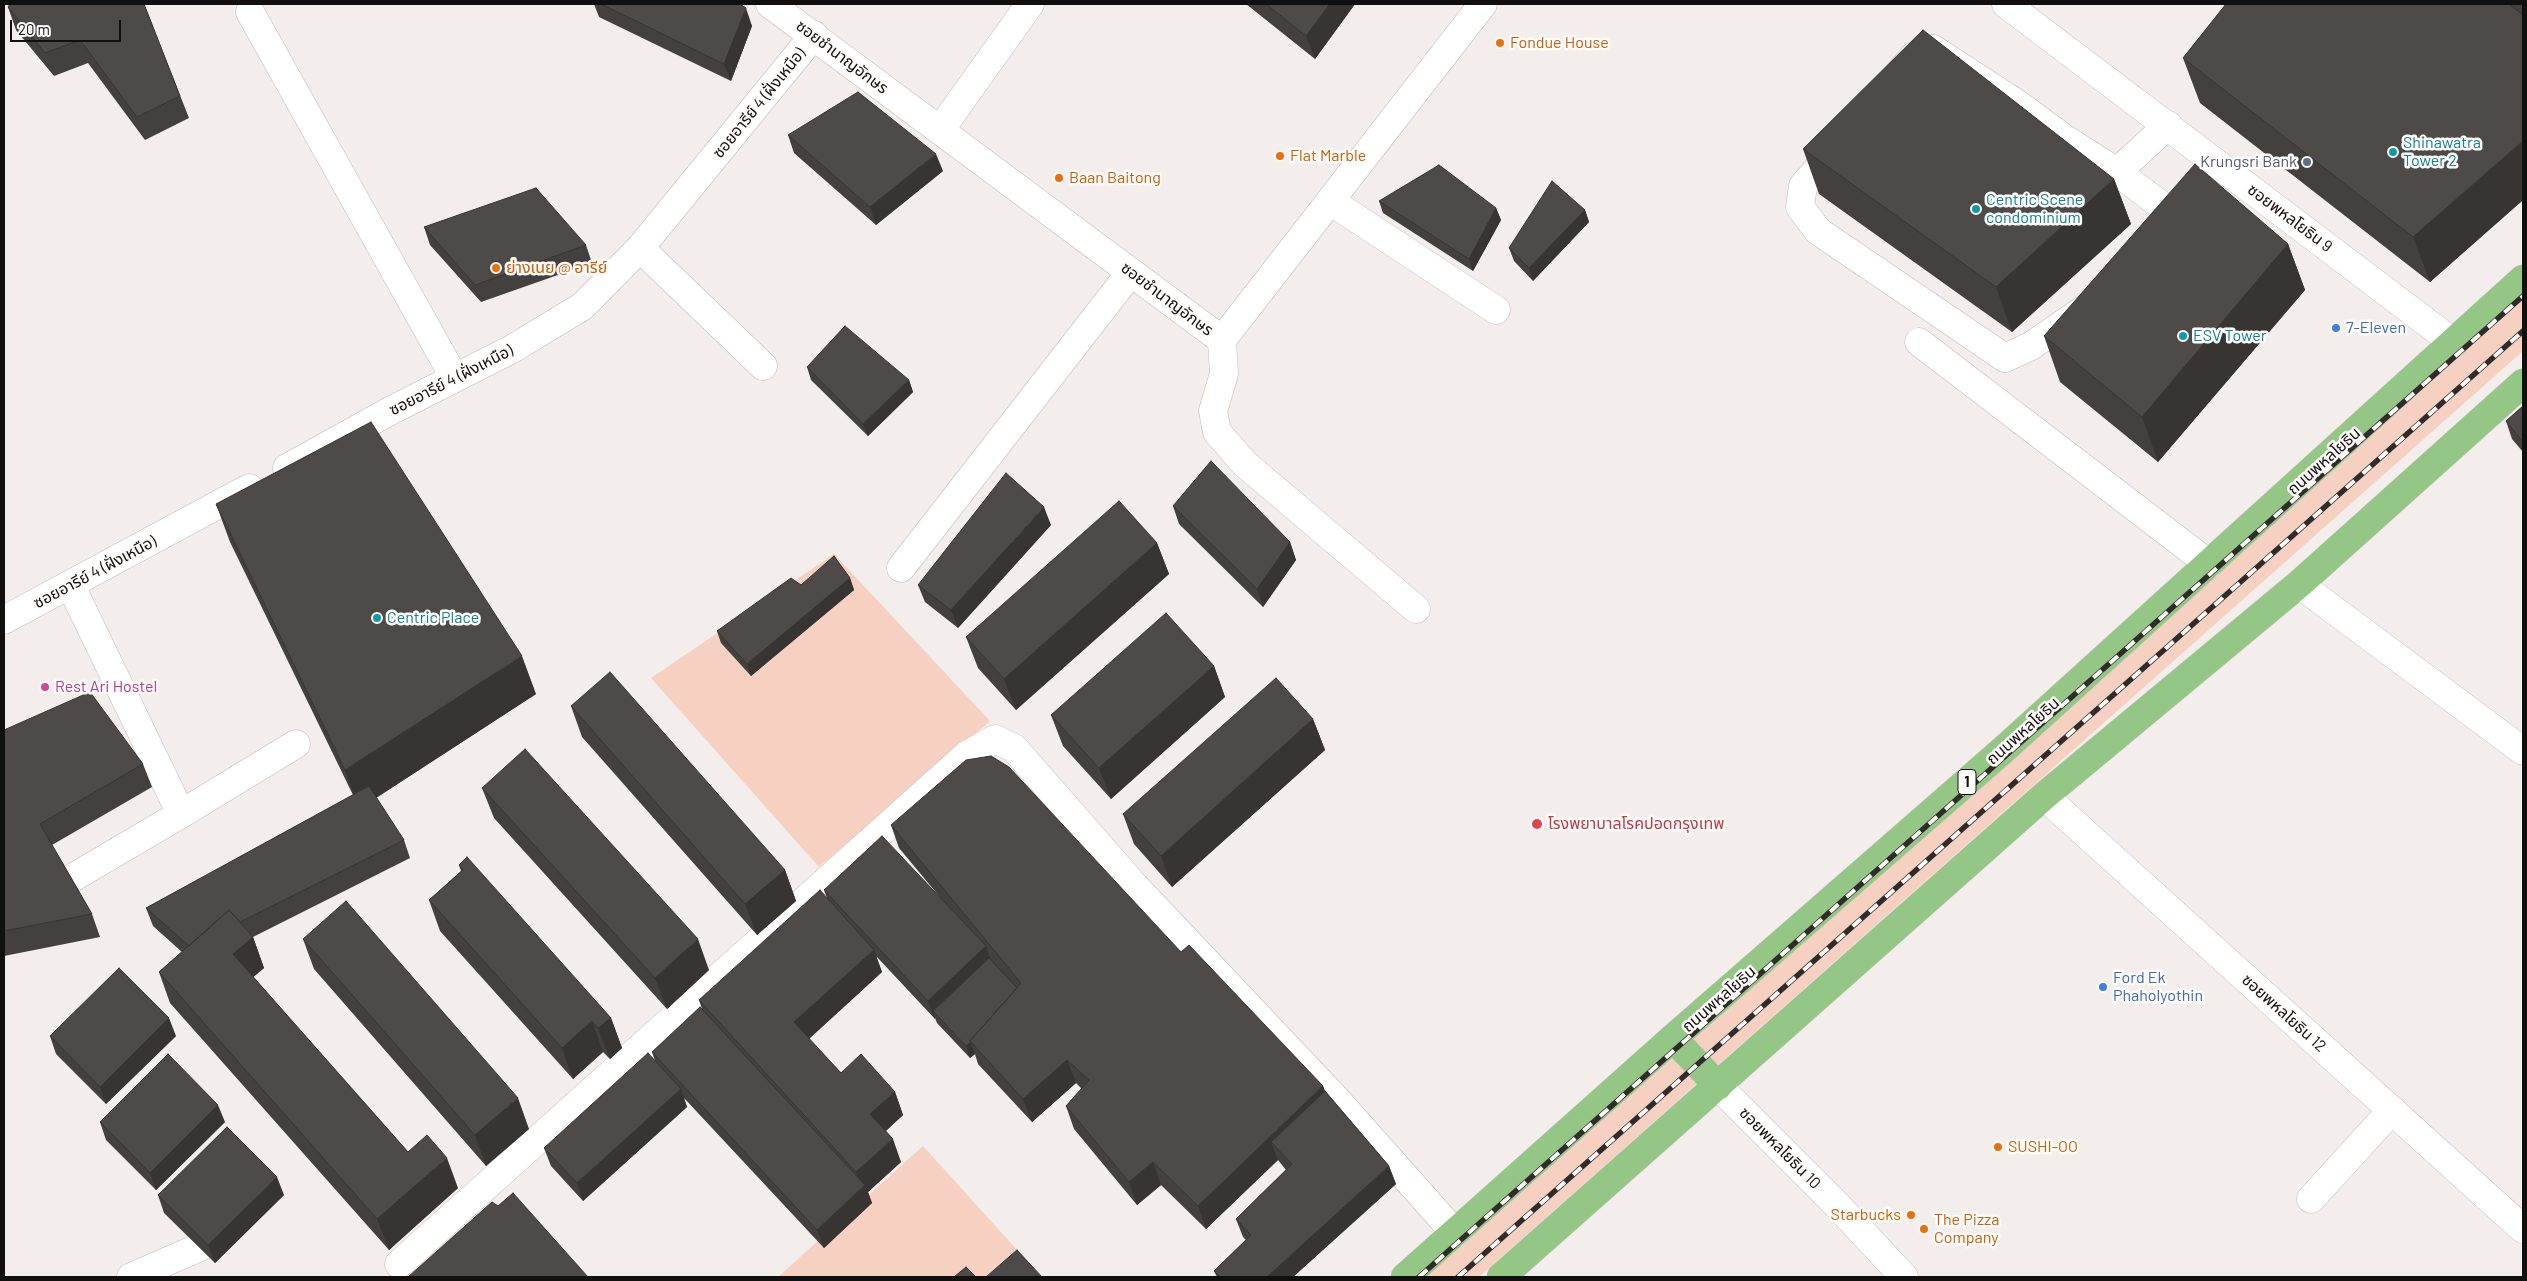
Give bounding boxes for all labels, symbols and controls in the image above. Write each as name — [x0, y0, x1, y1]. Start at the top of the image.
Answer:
scale bar — [12, 10, 124, 42]
street label: ซอยชำนาญอักษร — [792, 16, 892, 98]
text: 20 m — [18, 20, 50, 38]
place label: Fondue House — [1510, 33, 1609, 53]
marker: Fondue House — [1494, 37, 1506, 49]
street label: ซอยอารีย์ 4 (ฝั่งเหนือ) — [709, 44, 809, 162]
place label: Shinawatra Tower 2 — [2403, 133, 2481, 171]
place label: Flat Marble — [1290, 146, 1366, 166]
marker: Shinawatra Tower 2 — [2387, 146, 2399, 158]
marker: Flat Marble — [1274, 150, 1286, 162]
place label: Krungsri Bank — [2200, 152, 2297, 172]
marker: Krungsri Bank — [2301, 156, 2313, 168]
place label: Baan Baitong — [1069, 168, 1161, 188]
marker: Baan Baitong — [1053, 172, 1065, 184]
street label: ซอยพหลโยธิน 9 — [2244, 180, 2336, 256]
place label: Centric Scene condominium — [1986, 190, 2083, 228]
marker: Centric Scene condominium — [1970, 203, 1982, 215]
place label: ย่างเนย @ อารีย์ — [506, 258, 607, 278]
street label: ซอยชำนาญอักษร — [1117, 258, 1217, 340]
marker: ย่างเนย @ อารีย์ — [490, 262, 502, 274]
place label: 7-Eleven — [2346, 318, 2406, 338]
marker: 7-Eleven — [2330, 322, 2342, 334]
place label: ESV Tower — [2193, 326, 2267, 346]
marker: ESV Tower — [2177, 330, 2189, 342]
street label: ซอยอารีย์ 4 (ฝั่งเหนือ) — [386, 341, 516, 419]
street label: ถนนพหลโยธิน — [2284, 423, 2364, 499]
street label: ซอยอารีย์ 4 (ฝั่งเหนือ) — [30, 532, 160, 612]
place label: Centric Place — [387, 608, 479, 628]
marker: Centric Place — [371, 612, 383, 624]
place label: Rest Ari Hostel — [55, 677, 157, 697]
marker: Rest Ari Hostel — [39, 681, 51, 693]
street label: ถนนพหลโยธิน — [1983, 693, 2063, 769]
road number: 1 — [1958, 770, 1976, 794]
place label: โรงพยาบาลโรคปอดกรุงเทพ — [1548, 814, 1724, 834]
marker: โรงพยาบาลโรคปอดกรุงเทพ — [1530, 817, 1544, 831]
street label: ถนนพหลโยธิน — [1678, 962, 1760, 1036]
place label: Ford Ek Phaholyothin — [2113, 968, 2203, 1006]
street label: ซอยพหลโยธิน 12 — [2238, 970, 2330, 1056]
marker: Ford Ek Phaholyothin — [2097, 981, 2109, 993]
street label: ซอยพหลโยธิน 10 — [1735, 1103, 1825, 1193]
place label: SUSHI-OO — [2008, 1137, 2078, 1157]
marker: SUSHI-OO — [1992, 1141, 2004, 1153]
place label: Starbucks — [1831, 1205, 1901, 1225]
marker: Starbucks — [1905, 1209, 1917, 1221]
place label: The Pizza Company — [1934, 1210, 1999, 1248]
marker: The Pizza Company — [1918, 1223, 1930, 1235]

